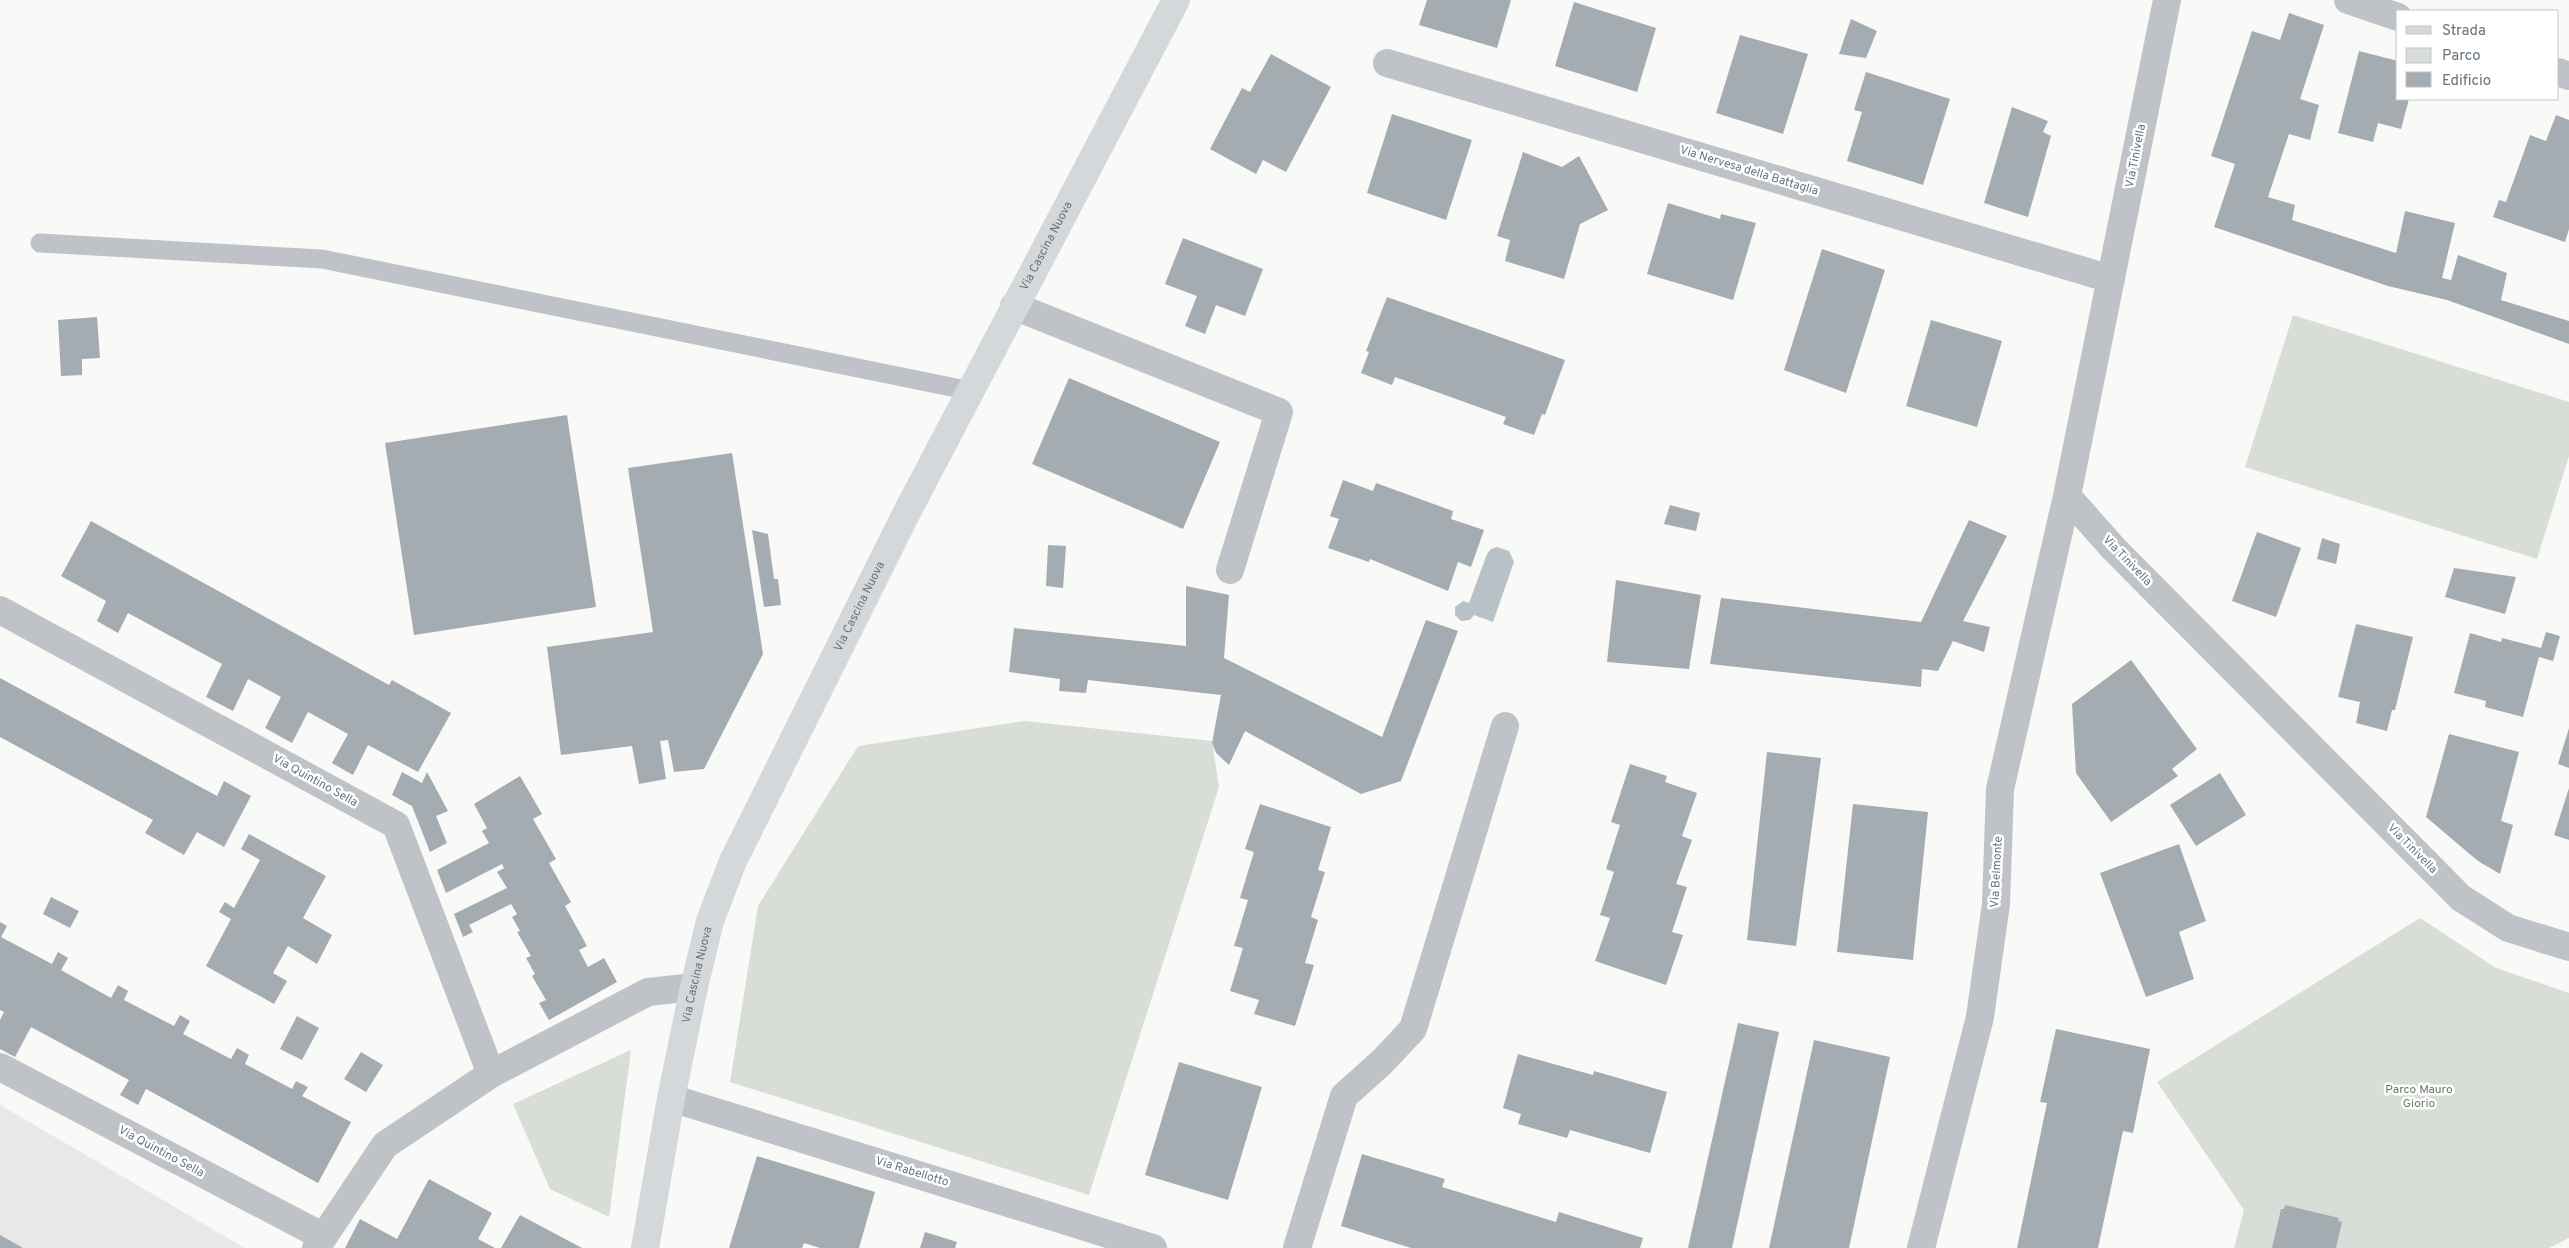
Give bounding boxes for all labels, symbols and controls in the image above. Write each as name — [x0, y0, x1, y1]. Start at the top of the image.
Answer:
legend — [2396, 10, 2559, 100]
text: Strada — [2442, 22, 2486, 41]
text: Parco — [2442, 47, 2481, 66]
text: Edificio — [2442, 72, 2491, 91]
street label: Via Tinivella — [2122, 123, 2150, 189]
street label: Via Nervesa della Battaglia — [1678, 142, 1820, 200]
street label: Via Cascina Nuova — [1017, 199, 1077, 294]
street label: Via Tinivella — [2099, 532, 2155, 590]
street label: Via Cascina Nuova — [831, 559, 889, 654]
street label: Via Quintino Sella — [270, 751, 360, 811]
street label: Via Tinivella — [2384, 821, 2440, 877]
street label: Via Belmonte — [1987, 836, 2007, 908]
street label: Via Cascina Nuova — [679, 925, 716, 1025]
park label: Parco Mauro Giorio — [2385, 1082, 2453, 1112]
street label: Via Quintino Sella — [115, 1123, 207, 1181]
street label: Via Rabellotto — [873, 1153, 951, 1191]

